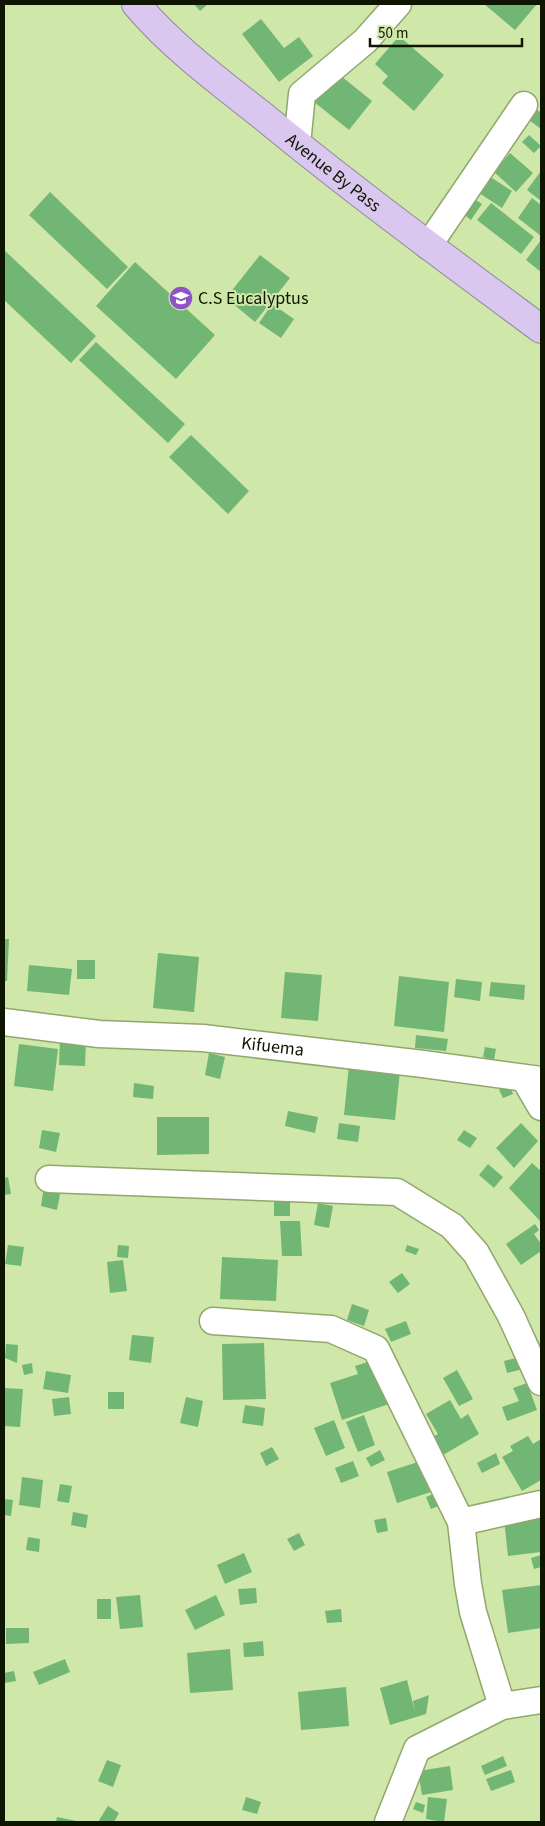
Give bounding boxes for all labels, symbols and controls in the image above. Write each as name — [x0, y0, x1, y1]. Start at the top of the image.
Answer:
scale bar — [370, 15, 522, 47]
text: 50 m — [378, 23, 408, 44]
street label: Avenue By Pass — [281, 127, 387, 218]
school or university icon: C.S Eucalyptus — [168, 285, 194, 311]
place label: C.S Eucalyptus — [198, 286, 308, 311]
street label: Kifuema — [240, 1030, 305, 1062]

